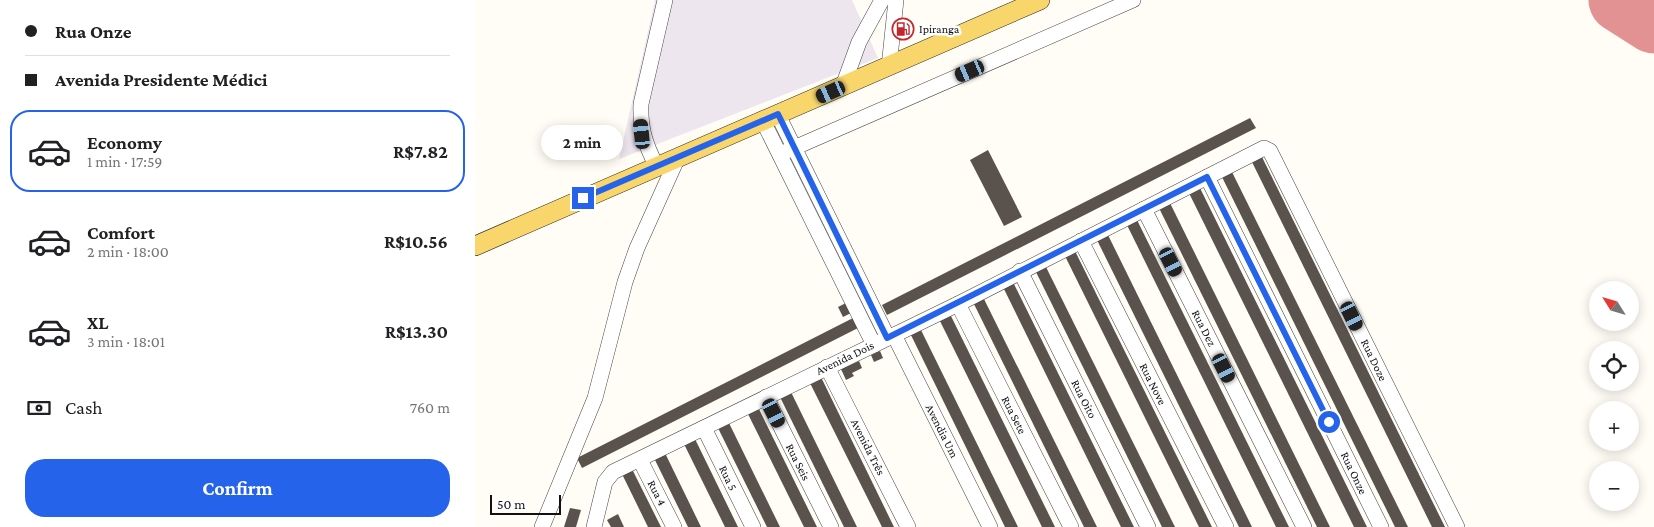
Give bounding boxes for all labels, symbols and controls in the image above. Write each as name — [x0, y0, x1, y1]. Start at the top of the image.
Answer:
fuel station icon: Ipiranga — [891, 17, 915, 41]
text: Rua Onze — [55, 21, 132, 42]
place label: Ipiranga — [919, 22, 960, 36]
car — [953, 58, 986, 84]
text: Avenida Presidente Médici — [55, 69, 268, 90]
car — [814, 79, 847, 105]
car — [632, 118, 651, 150]
callout: 2 min — [542, 126, 624, 160]
icon: car — [27, 129, 72, 174]
text: Economy — [87, 132, 162, 153]
text: 2 min — [563, 134, 601, 151]
text: R$7.82 — [393, 141, 448, 162]
text: 1 min · 17:59 — [87, 153, 162, 170]
route end — [572, 187, 594, 209]
icon: car — [27, 219, 72, 264]
text: Comfort — [87, 222, 155, 243]
text: R$10.56 — [384, 231, 448, 252]
text: 2 min · 18:00 — [87, 243, 169, 260]
car — [1157, 245, 1184, 279]
north arrow — [1589, 281, 1639, 331]
map controls — [1589, 281, 1639, 511]
car — [1338, 299, 1365, 333]
street label: Rua Dez — [1189, 307, 1219, 349]
icon: car — [27, 309, 72, 354]
text: XL — [87, 312, 109, 333]
text: R$13.30 — [385, 321, 448, 342]
text: 3 min · 18:01 — [87, 333, 165, 350]
street label: Rua Doze — [1358, 337, 1390, 383]
street label: Avenida Dois — [814, 338, 877, 378]
button: locate — [1589, 341, 1639, 391]
car — [1210, 351, 1237, 385]
street label: Rua Nove — [1137, 361, 1169, 407]
street label: Rua Oito — [1068, 377, 1100, 421]
icon: cash — [25, 394, 53, 422]
street label: Rua Sete — [999, 394, 1029, 436]
car — [760, 396, 787, 430]
text: Cash — [65, 397, 103, 418]
text: 760 m — [410, 399, 450, 416]
button: + — [1589, 401, 1639, 451]
street label: Avendia Um — [923, 402, 962, 461]
route start — [1318, 411, 1340, 433]
street label: Avenida Três — [848, 416, 888, 478]
street label: Rua Seis — [783, 441, 813, 483]
street label: Rua Onze — [1338, 449, 1370, 497]
button: Confirm — [25, 459, 450, 517]
button: − — [1589, 461, 1639, 511]
street label: Rua 5 — [716, 463, 740, 493]
street label: Rua 4 — [645, 478, 669, 508]
scale bar — [490, 492, 561, 515]
text: 50 m — [497, 496, 525, 512]

